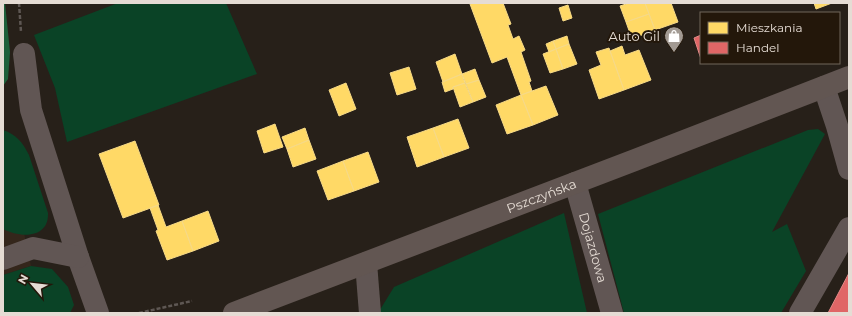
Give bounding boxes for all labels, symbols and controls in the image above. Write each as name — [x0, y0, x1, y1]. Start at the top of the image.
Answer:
legend — [700, 12, 840, 64]
text: Mieszkania — [736, 20, 802, 35]
shop icon: Auto Gil — [663, 25, 685, 53]
place label: Auto Gil — [608, 28, 660, 44]
text: Handel — [736, 40, 780, 55]
street label: Pszczyńska — [504, 175, 579, 216]
street label: Dojazdowa — [576, 210, 611, 284]
north arrow — [12, 264, 52, 304]
text: N — [15, 272, 31, 287]

